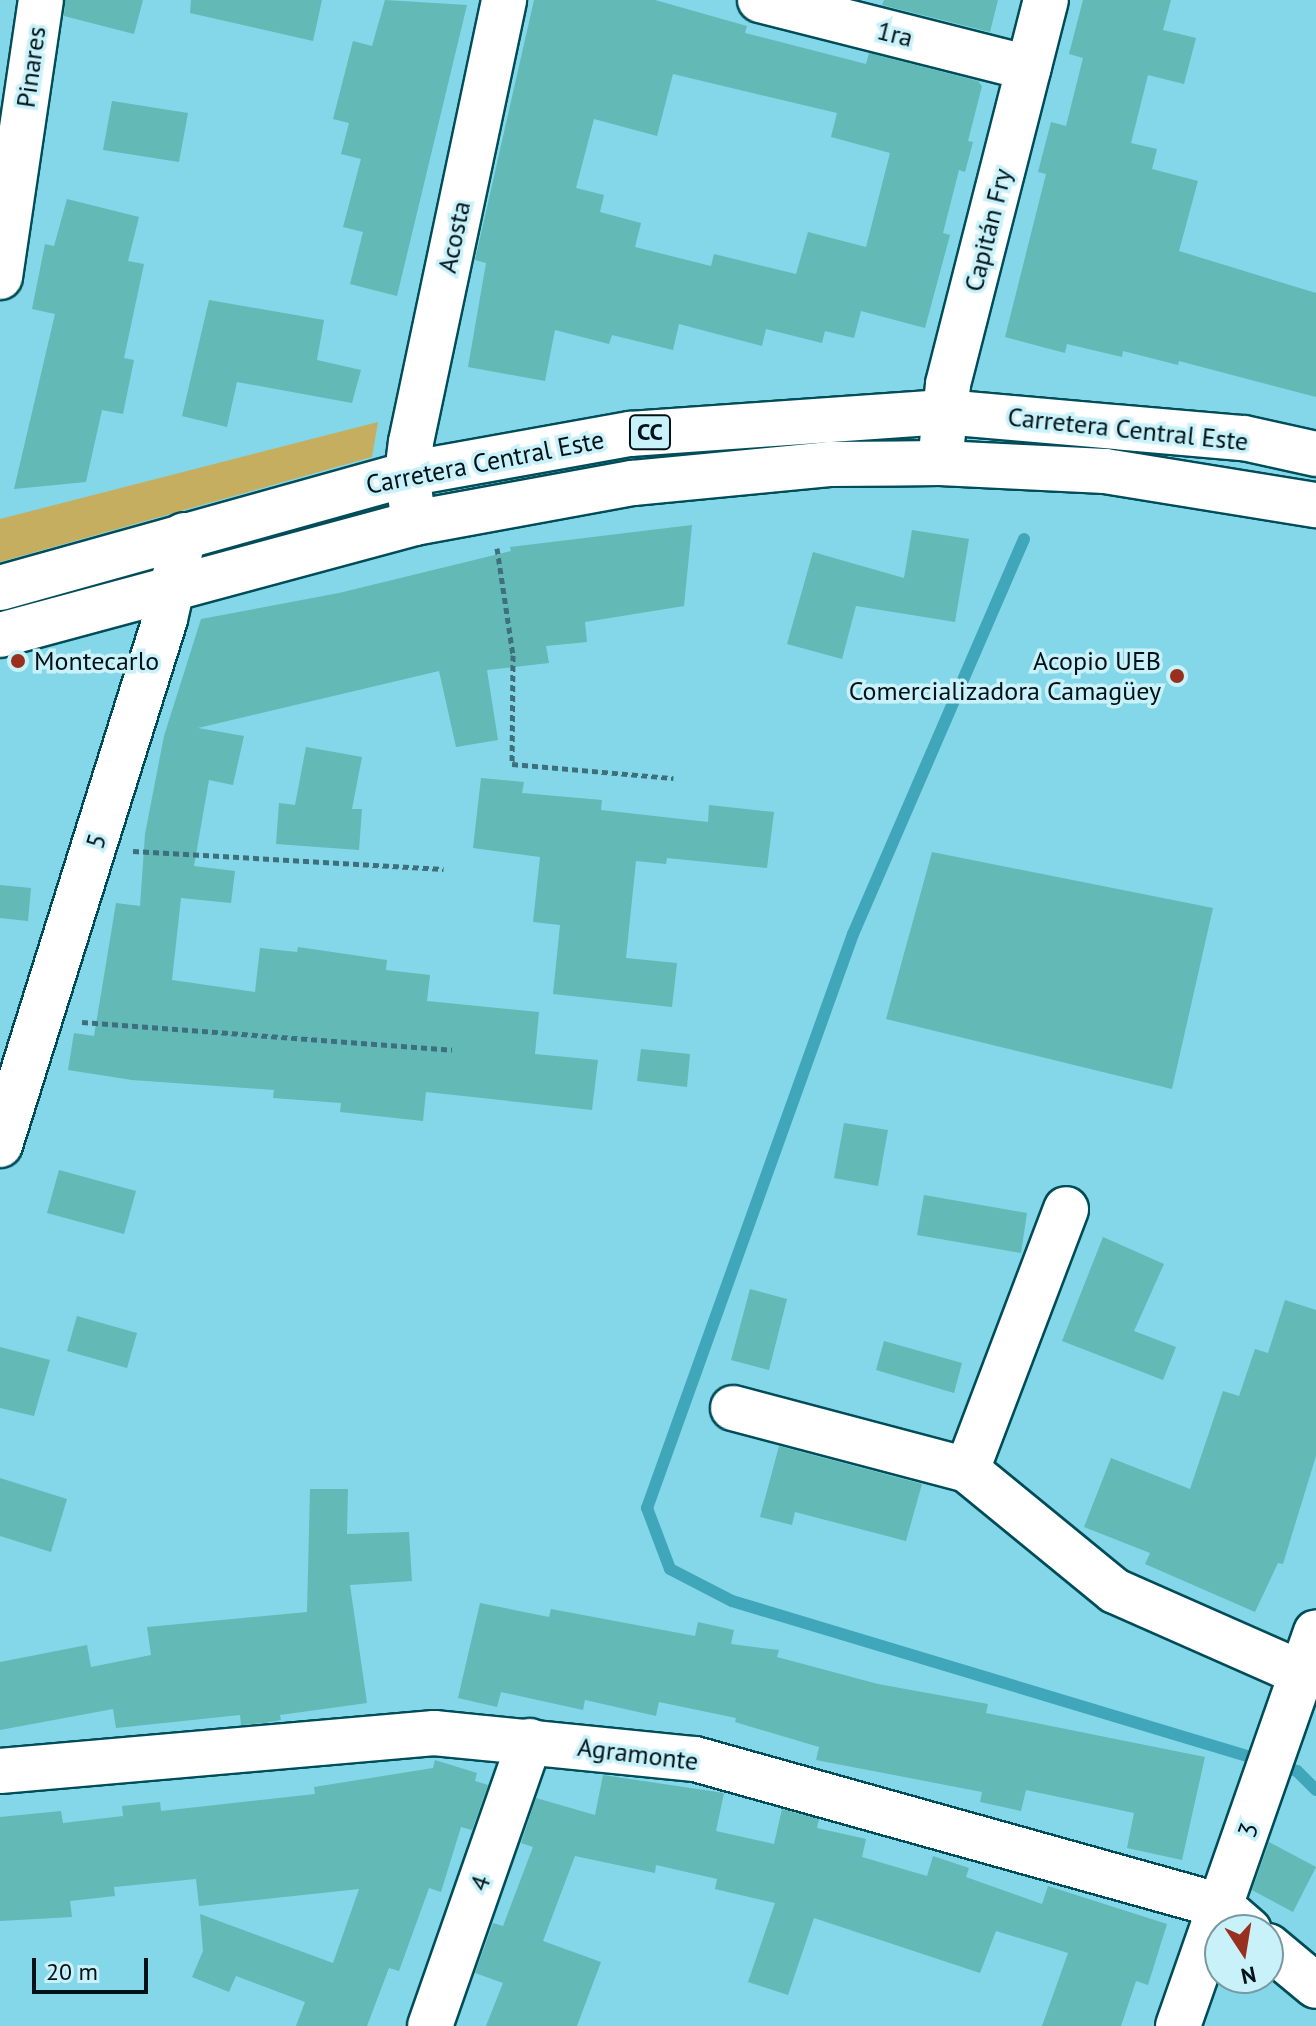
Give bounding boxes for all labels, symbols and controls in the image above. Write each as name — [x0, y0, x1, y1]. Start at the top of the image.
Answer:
street label: 1ra — [874, 15, 916, 53]
street label: Pinares — [10, 24, 52, 110]
street label: Capitán Fry — [958, 165, 1018, 295]
street label: Acosta — [431, 198, 477, 276]
street label: Carretera Central Este — [1006, 401, 1250, 457]
road number: CC — [628, 412, 672, 452]
street label: Carretera Central Este — [363, 424, 607, 500]
place label: Montecarlo — [34, 645, 159, 677]
place label: Acopio UEB Comercializadora Camagüey — [849, 645, 1161, 706]
marker: Montecarlo — [9, 652, 27, 670]
marker: Acopio UEB Comercializadora Camagüey — [1168, 667, 1186, 685]
street label: 5 — [79, 830, 113, 852]
street label: Agramonte — [576, 1731, 700, 1777]
street label: 3 — [1231, 1818, 1265, 1842]
street label: 4 — [463, 1871, 497, 1895]
north arrow — [1204, 1914, 1284, 1994]
scale bar — [36, 1942, 152, 1992]
text: 20 m — [46, 1956, 98, 1987]
text: N — [1239, 1960, 1259, 1991]

